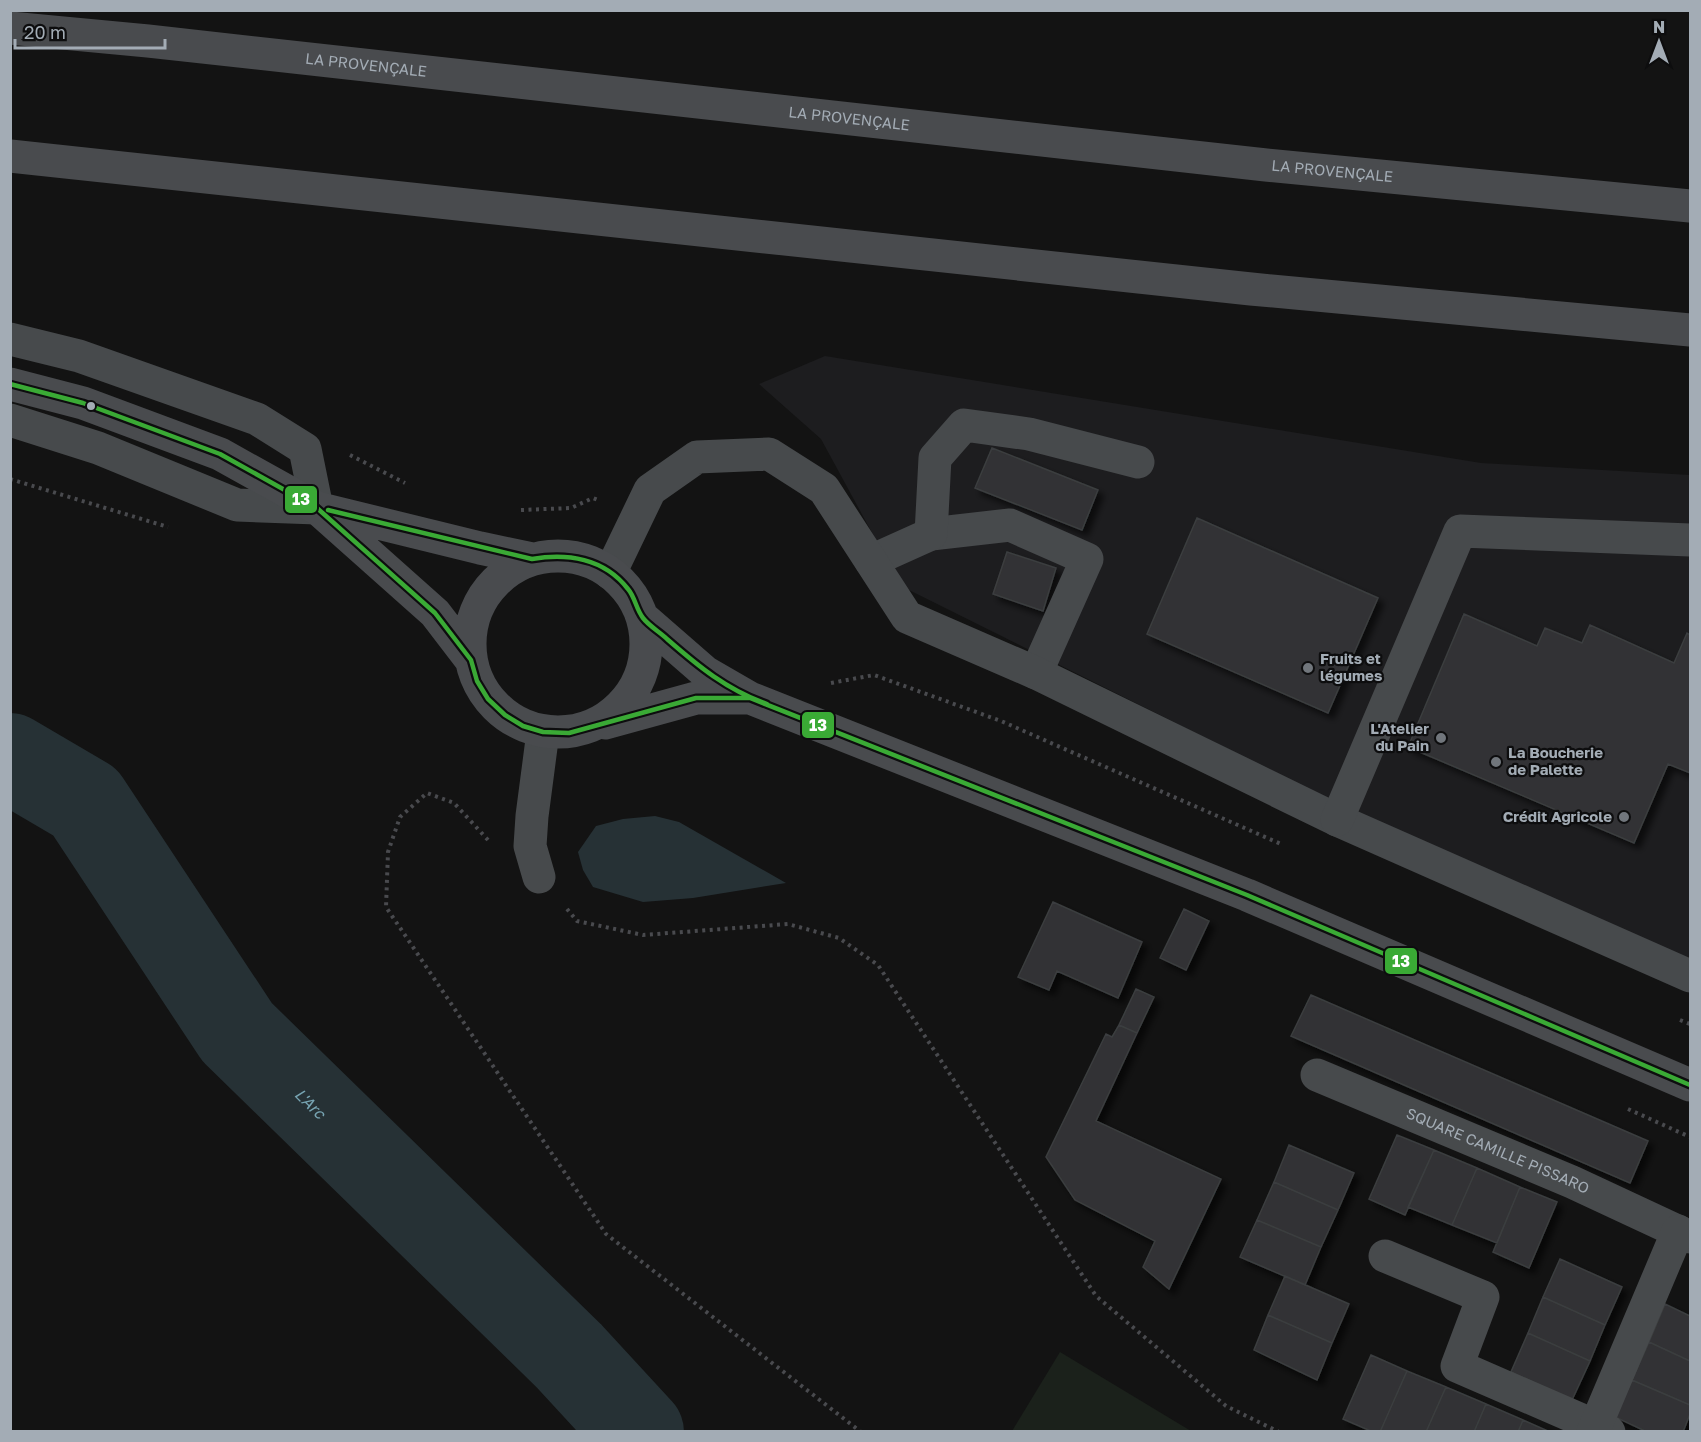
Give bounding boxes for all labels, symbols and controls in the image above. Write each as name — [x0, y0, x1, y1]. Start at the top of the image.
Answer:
scale bar — [15, 12, 165, 50]
north arrow — [1629, 12, 1689, 72]
text: N — [1653, 17, 1665, 37]
text: 20 m — [24, 21, 66, 43]
street label: LA PROVENÇALE — [305, 49, 428, 80]
street label: LA PROVENÇALE — [788, 102, 911, 133]
street label: LA PROVENÇALE — [1271, 156, 1394, 185]
unlabelled marker — [85, 400, 97, 412]
line badge: 13 — [284, 485, 318, 514]
text: 13 — [292, 489, 310, 509]
place label: Fruits et légumes — [1320, 649, 1382, 684]
marker: Fruits et légumes — [1301, 661, 1315, 675]
line badge: 13 — [801, 711, 835, 739]
text: 13 — [809, 715, 827, 735]
place label: L'Atelier du Pain — [1370, 719, 1429, 754]
marker: L'Atelier du Pain — [1434, 731, 1448, 745]
place label: La Boucherie de Palette — [1508, 743, 1603, 778]
marker: La Boucherie de Palette — [1489, 755, 1503, 769]
place label: Crédit Agricole — [1503, 807, 1612, 825]
marker: Crédit Agricole — [1617, 810, 1631, 824]
line badge: 13 — [1384, 947, 1418, 975]
text: 13 — [1392, 951, 1410, 971]
water label: L'Arc — [291, 1084, 331, 1124]
street label: SQUARE CAMILLE PISSARO — [1404, 1103, 1593, 1197]

